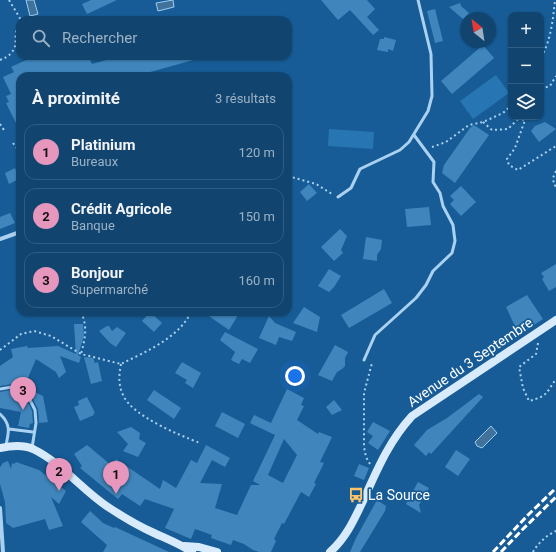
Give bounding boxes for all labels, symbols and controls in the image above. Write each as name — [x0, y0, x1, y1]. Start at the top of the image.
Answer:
north arrow — [460, 12, 496, 48]
map controls — [508, 12, 544, 120]
button: + — [508, 12, 544, 48]
search box — [16, 16, 292, 60]
icon: search — [30, 27, 52, 49]
text: Rechercher — [62, 29, 137, 47]
button: − — [508, 48, 544, 84]
button: layers — [508, 84, 544, 120]
text: À proximité — [32, 88, 120, 108]
text: 3 résultats — [215, 91, 276, 106]
text: Platinium — [71, 136, 135, 154]
text: 1 — [42, 145, 50, 160]
text: 120 m — [238, 145, 275, 160]
text: Bureaux — [71, 154, 118, 169]
text: Crédit Agricole — [71, 200, 172, 218]
text: 2 — [42, 209, 50, 224]
text: 150 m — [238, 209, 275, 224]
text: Banque — [71, 218, 115, 233]
text: Bonjour — [71, 264, 124, 282]
text: 3 — [42, 273, 50, 288]
text: 160 m — [238, 273, 275, 288]
text: Supermarché — [71, 282, 148, 297]
street label: Avenue du 3 Septembre — [404, 314, 536, 410]
your location — [285, 366, 305, 386]
pin: 3 — [10, 377, 36, 410]
pin: 2 — [46, 458, 72, 491]
pin: 1 — [103, 461, 129, 494]
bus stop icon: La Source — [347, 486, 365, 504]
place label: La Source — [368, 487, 430, 503]

